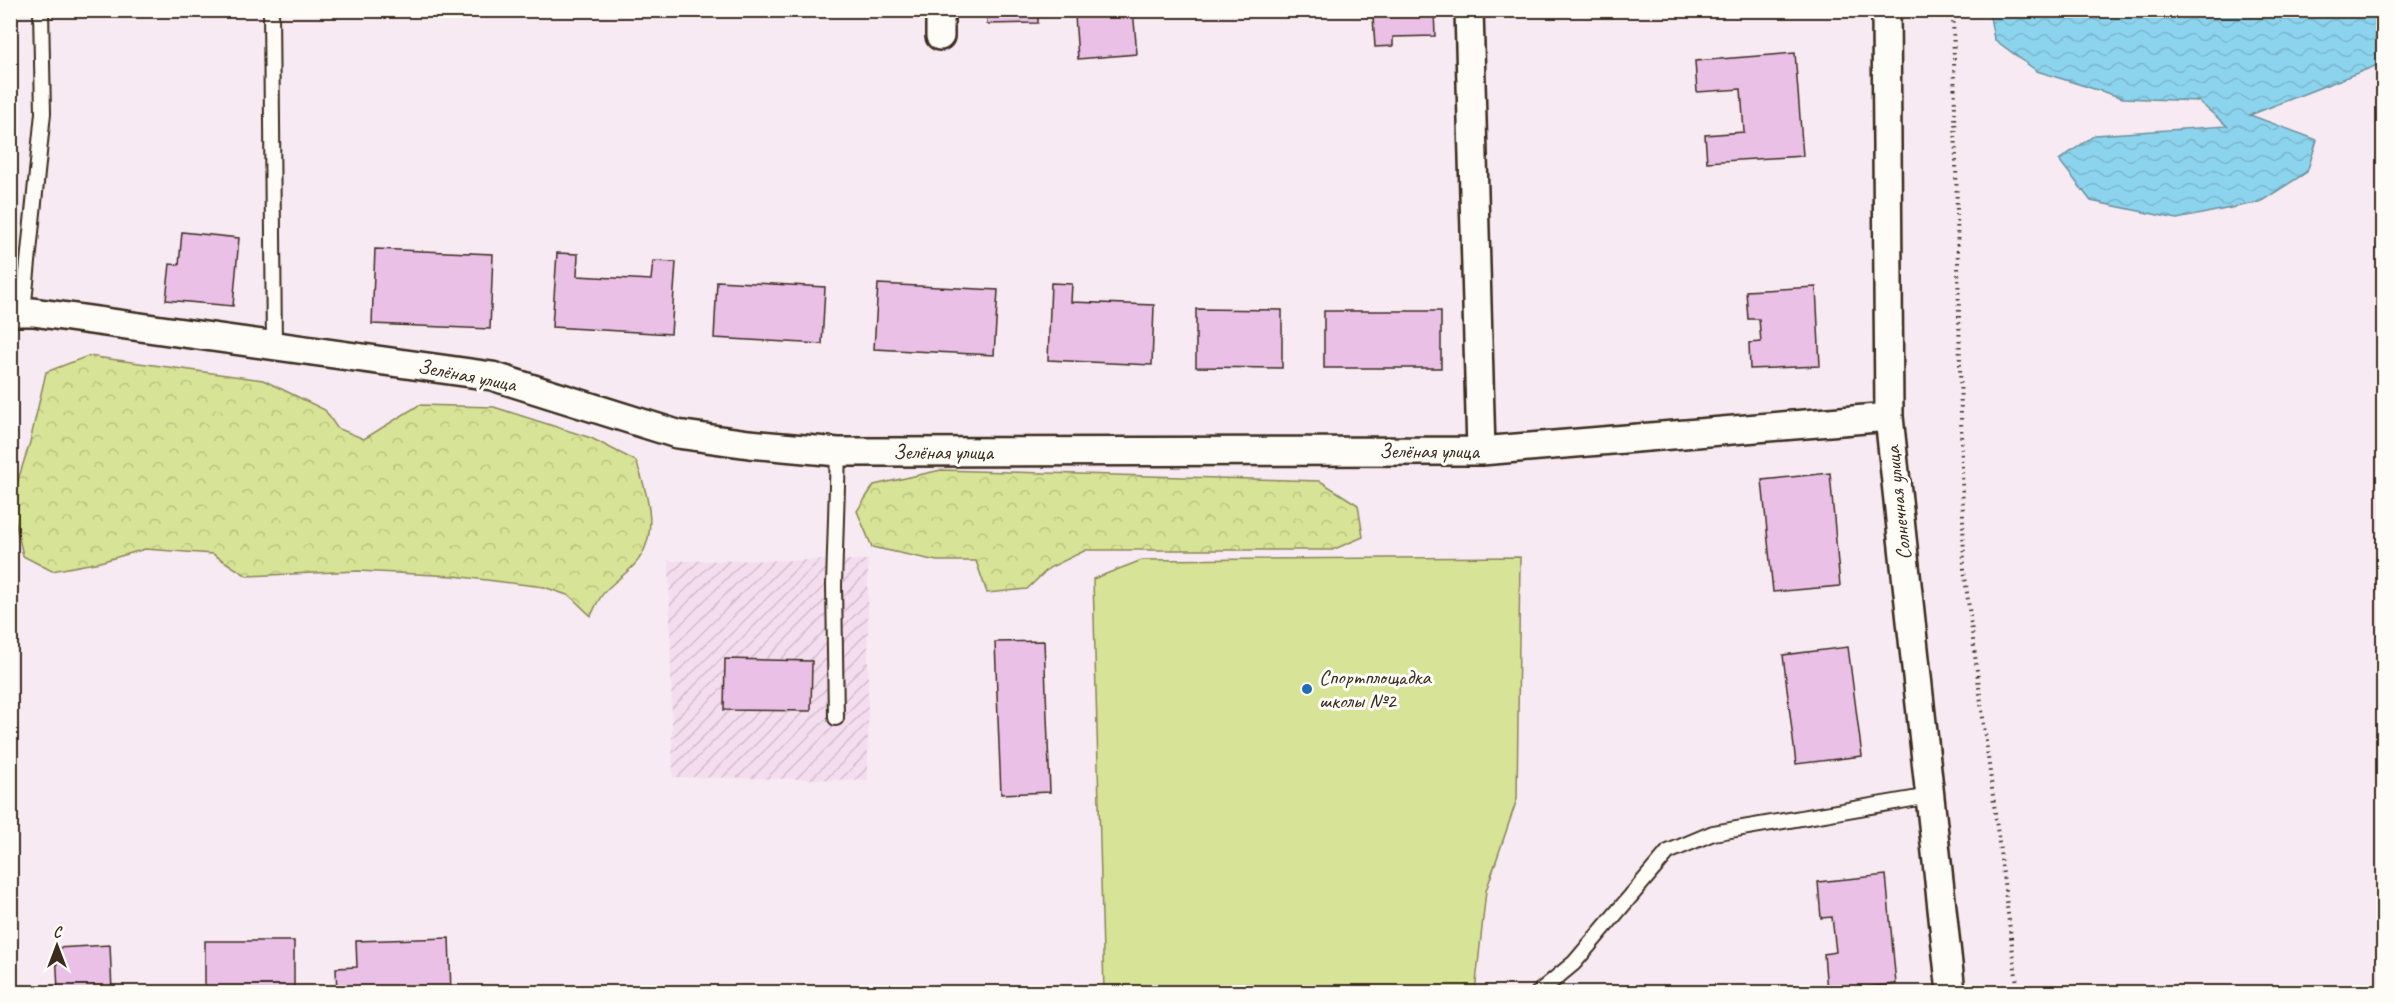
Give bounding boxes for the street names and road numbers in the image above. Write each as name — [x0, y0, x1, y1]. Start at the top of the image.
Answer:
street label: Зелёная улица — [416, 353, 520, 398]
street label: Зелёная улица — [1379, 438, 1480, 464]
street label: Зелёная улица — [893, 439, 994, 465]
street label: Солнечная улица — [1879, 443, 1917, 561]

